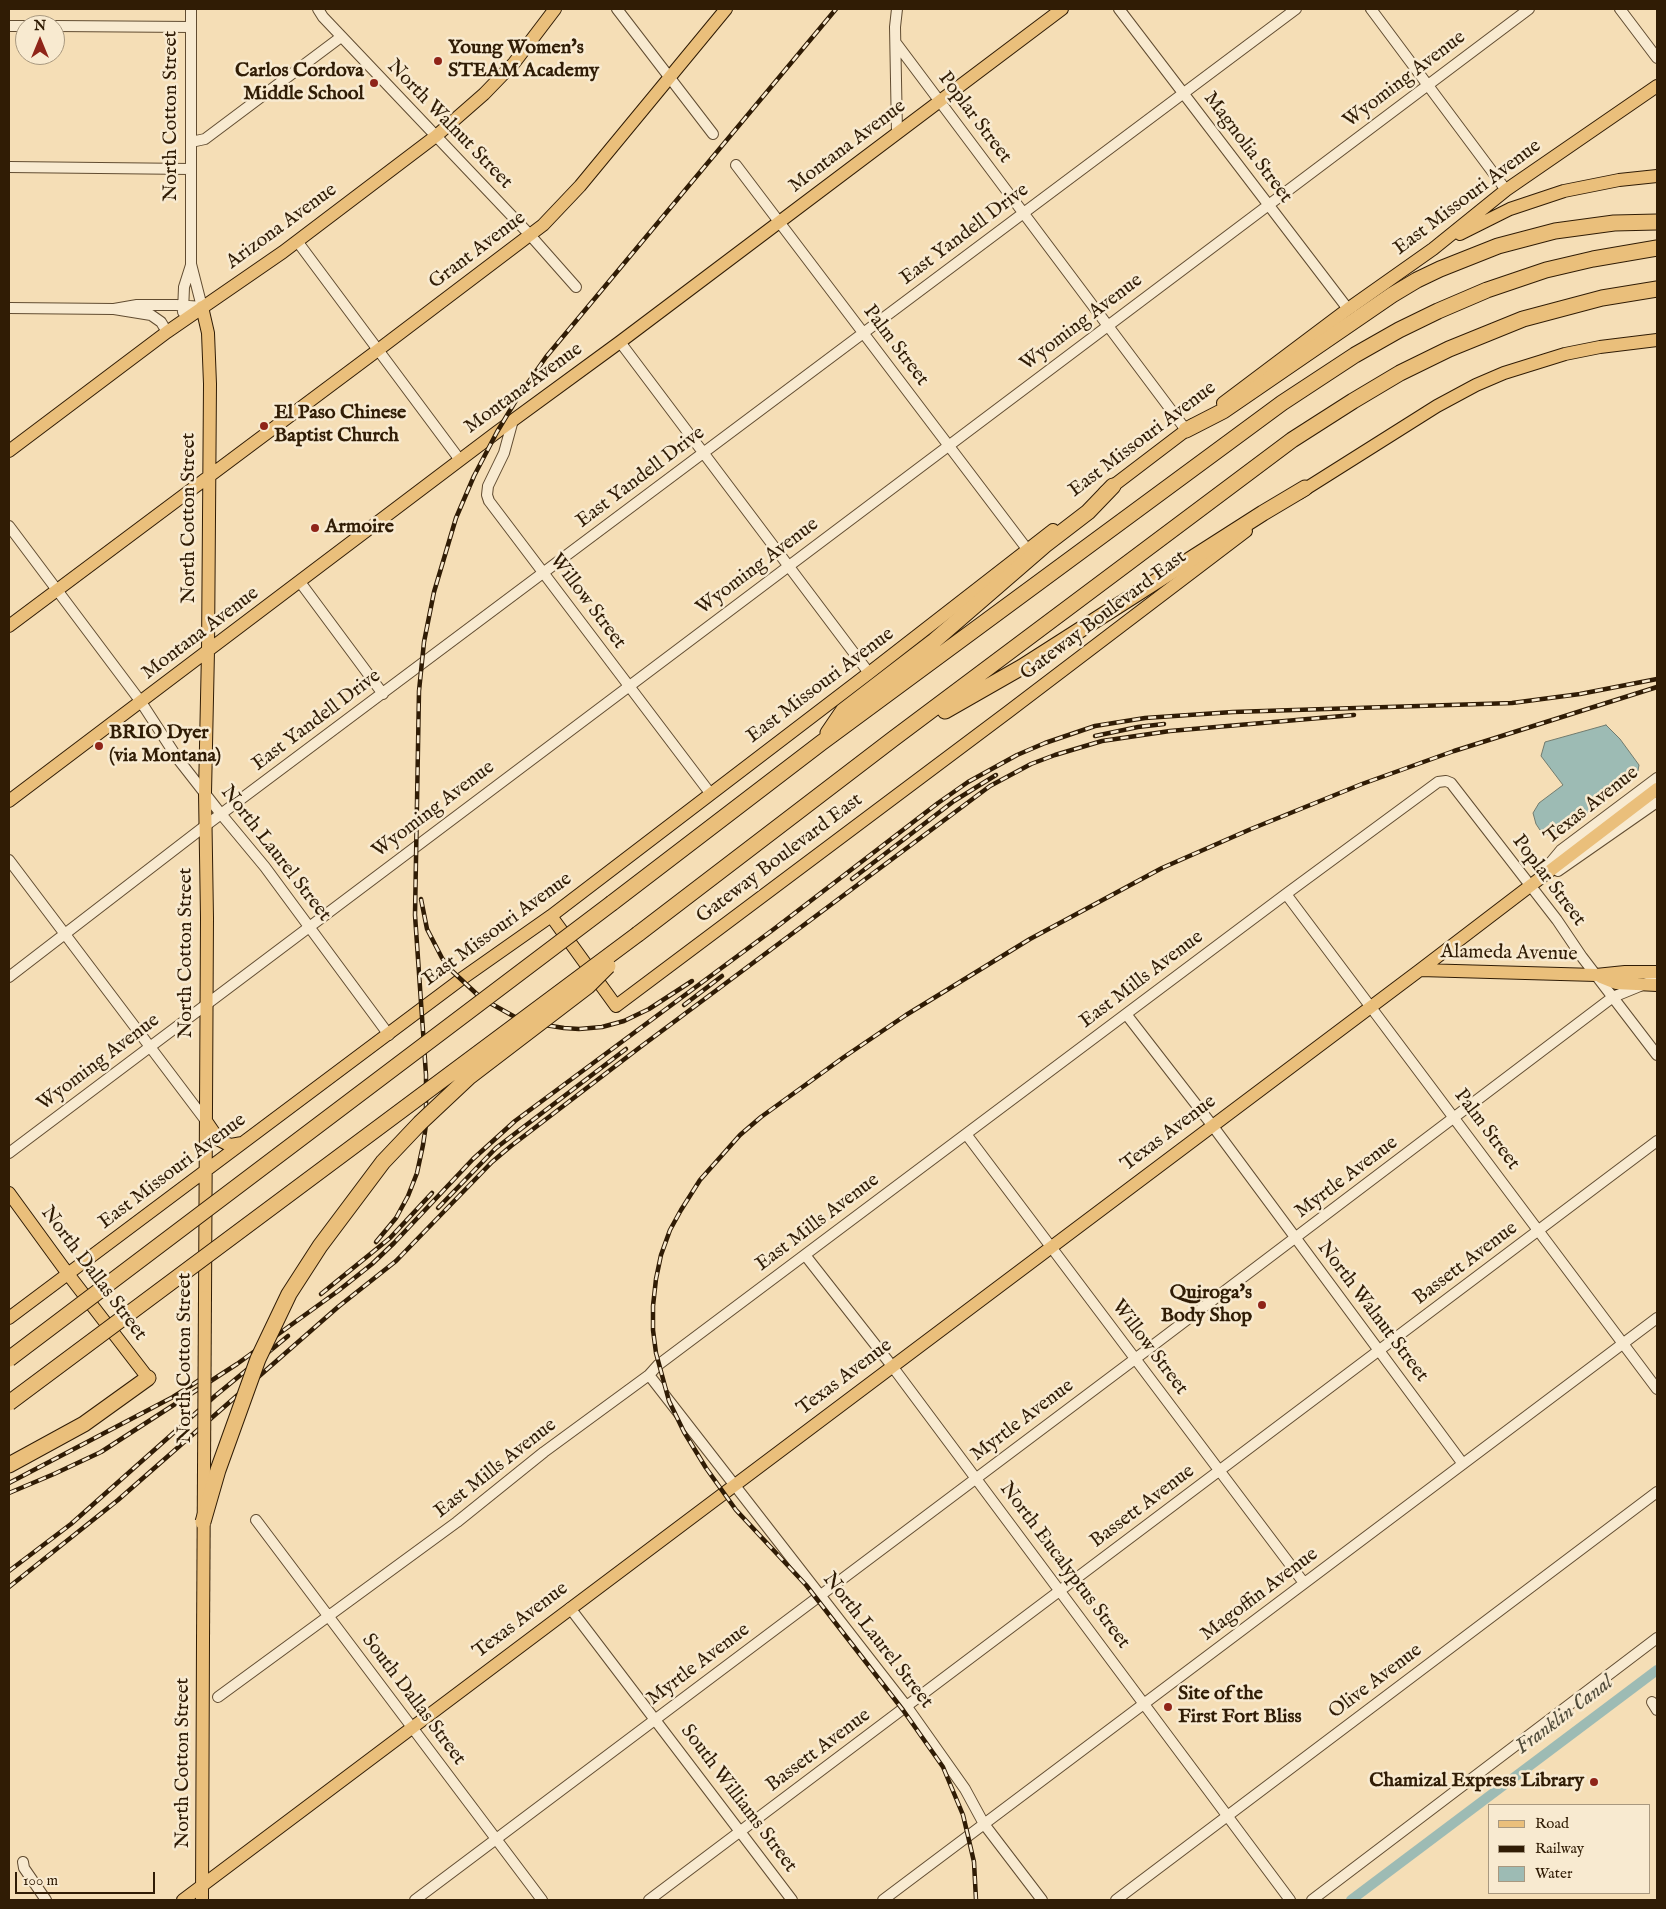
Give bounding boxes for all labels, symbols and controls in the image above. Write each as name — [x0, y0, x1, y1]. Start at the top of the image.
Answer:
north arrow — [15, 15, 65, 65]
text: N — [34, 17, 46, 35]
street label: Wyoming Avenue — [1339, 26, 1471, 134]
street label: North Cotton Street — [160, 31, 184, 201]
place label: Young Women's STEAM Academy — [448, 37, 599, 84]
street label: North Walnut Street — [381, 55, 517, 195]
marker: Young Women's STEAM Academy — [432, 55, 444, 67]
place label: Carlos Cordova Middle School — [235, 60, 364, 107]
street label: Poplar Street — [932, 68, 1016, 168]
marker: Carlos Cordova Middle School — [368, 77, 380, 89]
street label: Magnolia Street — [1197, 88, 1297, 208]
street label: Montana Avenue — [785, 95, 911, 199]
street label: East Missouri Avenue — [1390, 135, 1546, 261]
street label: Arizona Avenue — [222, 179, 342, 275]
street label: East Yandell Drive — [896, 179, 1034, 291]
street label: Grant Avenue — [425, 207, 531, 295]
street label: Wyoming Avenue — [1016, 269, 1148, 377]
street label: Palm Street — [857, 301, 933, 391]
street label: Montana Avenue — [460, 338, 588, 440]
street label: East Missouri Avenue — [1065, 377, 1221, 503]
place label: El Paso Chinese Baptist Church — [274, 402, 406, 449]
marker: El Paso Chinese Baptist Church — [258, 420, 270, 432]
street label: East Yandell Drive — [572, 422, 710, 534]
street label: North Cotton Street — [178, 433, 202, 603]
street label: Wyoming Avenue — [692, 513, 824, 621]
place label: Armoire — [325, 516, 394, 540]
marker: Armoire — [309, 522, 321, 534]
street label: Gateway Boulevard East — [1016, 546, 1192, 686]
street label: Willow Street — [543, 550, 631, 654]
street label: Montana Avenue — [138, 582, 264, 686]
street label: East Missouri Avenue — [743, 623, 899, 749]
street label: East Yandell Drive — [248, 665, 386, 777]
place label: BRIO Dyer (via Montana) — [109, 722, 221, 769]
marker: BRIO Dyer (via Montana) — [93, 740, 105, 752]
street label: Wyoming Avenue — [368, 756, 500, 864]
street label: Texas Avenue — [1540, 762, 1644, 850]
street label: North Laurel Street — [214, 781, 336, 927]
street label: Gateway Boulevard East — [692, 789, 868, 929]
street label: Poplar Street — [1506, 831, 1590, 931]
street label: North Cotton Street — [175, 868, 199, 1038]
street label: East Missouri Avenue — [419, 868, 577, 992]
street label: East Mills Avenue — [1076, 926, 1208, 1034]
street label: Alameda Avenue — [1440, 941, 1578, 967]
street label: Wyoming Avenue — [33, 1009, 165, 1117]
street label: Palm Street — [1448, 1085, 1524, 1175]
street label: Texas Avenue — [1117, 1090, 1221, 1178]
street label: East Missouri Avenue — [95, 1109, 251, 1235]
street label: Myrtle Avenue — [1291, 1132, 1403, 1224]
street label: East Mills Avenue — [752, 1169, 884, 1277]
street label: North Dallas Street — [35, 1202, 151, 1346]
street label: Bassett Avenue — [1409, 1217, 1523, 1311]
street label: North Walnut Street — [1311, 1237, 1433, 1387]
street label: North Cotton Street — [174, 1273, 198, 1443]
place label: Quiroga's Body Shop — [1161, 1282, 1252, 1329]
street label: Willow Street — [1105, 1296, 1193, 1400]
marker: Quiroga's Body Shop — [1256, 1299, 1268, 1311]
street label: Texas Avenue — [793, 1334, 897, 1422]
street label: Myrtle Avenue — [967, 1375, 1079, 1467]
street label: East Mills Avenue — [430, 1414, 562, 1524]
street label: Bassett Avenue — [1086, 1460, 1200, 1554]
street label: North Eucalyptus Street — [994, 1478, 1134, 1654]
street label: Magoffin Avenue — [1197, 1543, 1323, 1647]
street label: North Laurel Street — [816, 1568, 938, 1714]
street label: Texas Avenue — [469, 1577, 573, 1665]
street label: Myrtle Avenue — [643, 1619, 755, 1711]
street label: South Dallas Street — [356, 1629, 470, 1771]
street label: Olive Avenue — [1325, 1639, 1427, 1725]
water label: Franklin Canal — [1511, 1671, 1619, 1761]
street label: North Cotton Street — [172, 1678, 196, 1848]
place label: Site of the First Fort Bliss — [1178, 1683, 1302, 1730]
marker: Site of the First Fort Bliss — [1162, 1701, 1174, 1713]
street label: Bassett Avenue — [762, 1704, 876, 1798]
street label: South Williams Street — [675, 1720, 801, 1878]
place label: Chamizal Express Library — [1369, 1770, 1584, 1794]
marker: Chamizal Express Library — [1588, 1776, 1600, 1788]
legend — [1488, 1804, 1651, 1894]
text: Road — [1535, 1814, 1569, 1833]
text: Railway — [1535, 1839, 1584, 1858]
scale bar — [18, 1862, 158, 1894]
text: Water — [1535, 1864, 1572, 1883]
text: 100 m — [23, 1871, 58, 1890]

